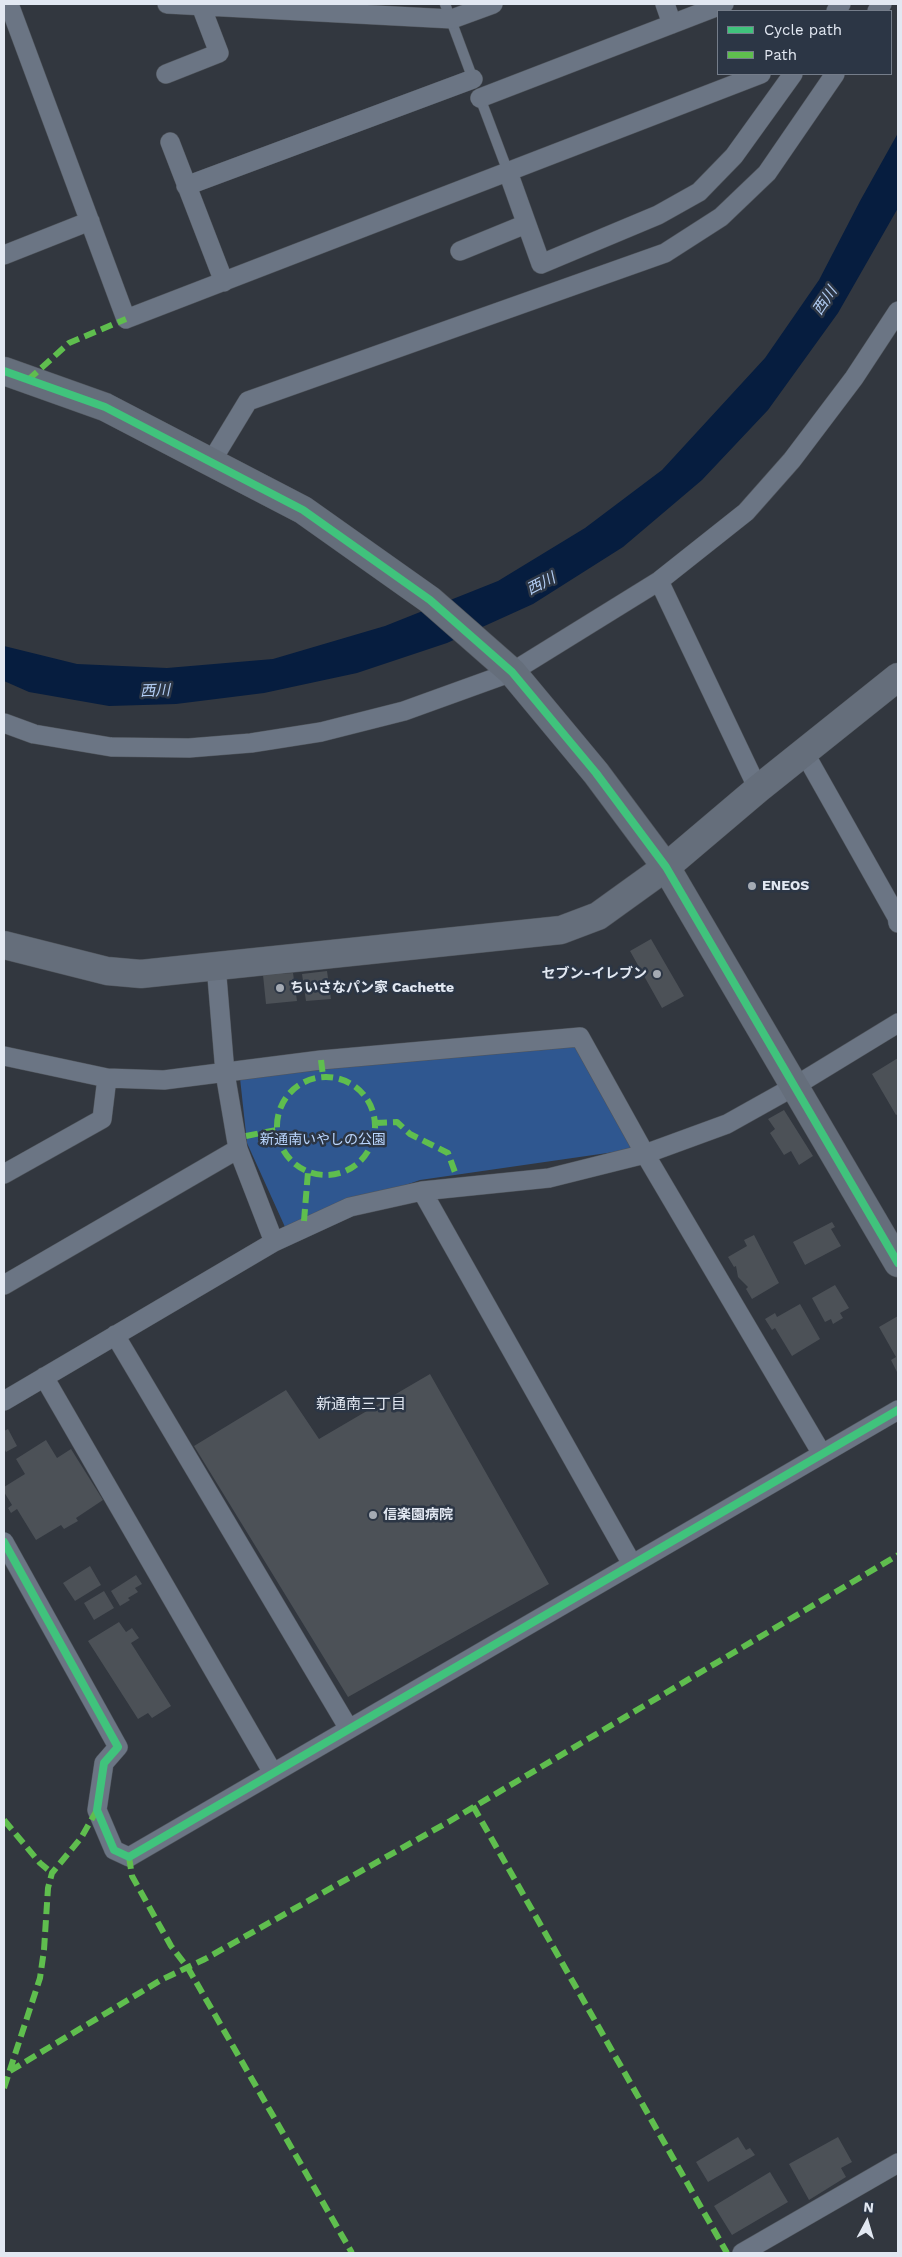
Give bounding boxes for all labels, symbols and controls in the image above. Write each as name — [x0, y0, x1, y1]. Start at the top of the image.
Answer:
legend — [717, 10, 892, 75]
text: Cycle path — [764, 21, 842, 39]
text: Path — [764, 46, 797, 64]
water label: 西川 — [809, 284, 841, 318]
water label: 西川 — [524, 569, 558, 599]
water label: 西川 — [140, 681, 170, 701]
place label: ENEOS — [762, 878, 809, 894]
marker: ENEOS — [746, 880, 758, 892]
place label: セブン-イレブン — [542, 966, 647, 982]
marker: セブン-イレブン — [651, 968, 663, 980]
place label: ちいさなパン家 Cachette — [290, 980, 454, 996]
marker: ちいさなパン家 Cachette — [274, 982, 286, 994]
park label: 新通南いやしの公園 — [260, 1132, 386, 1148]
district label: 新通南三丁目 — [316, 1396, 406, 1414]
place label: 信楽園病院 — [383, 1507, 453, 1523]
marker: 信楽園病院 — [367, 1509, 379, 1521]
north arrow — [842, 2197, 892, 2247]
text: N — [863, 2199, 875, 2216]

